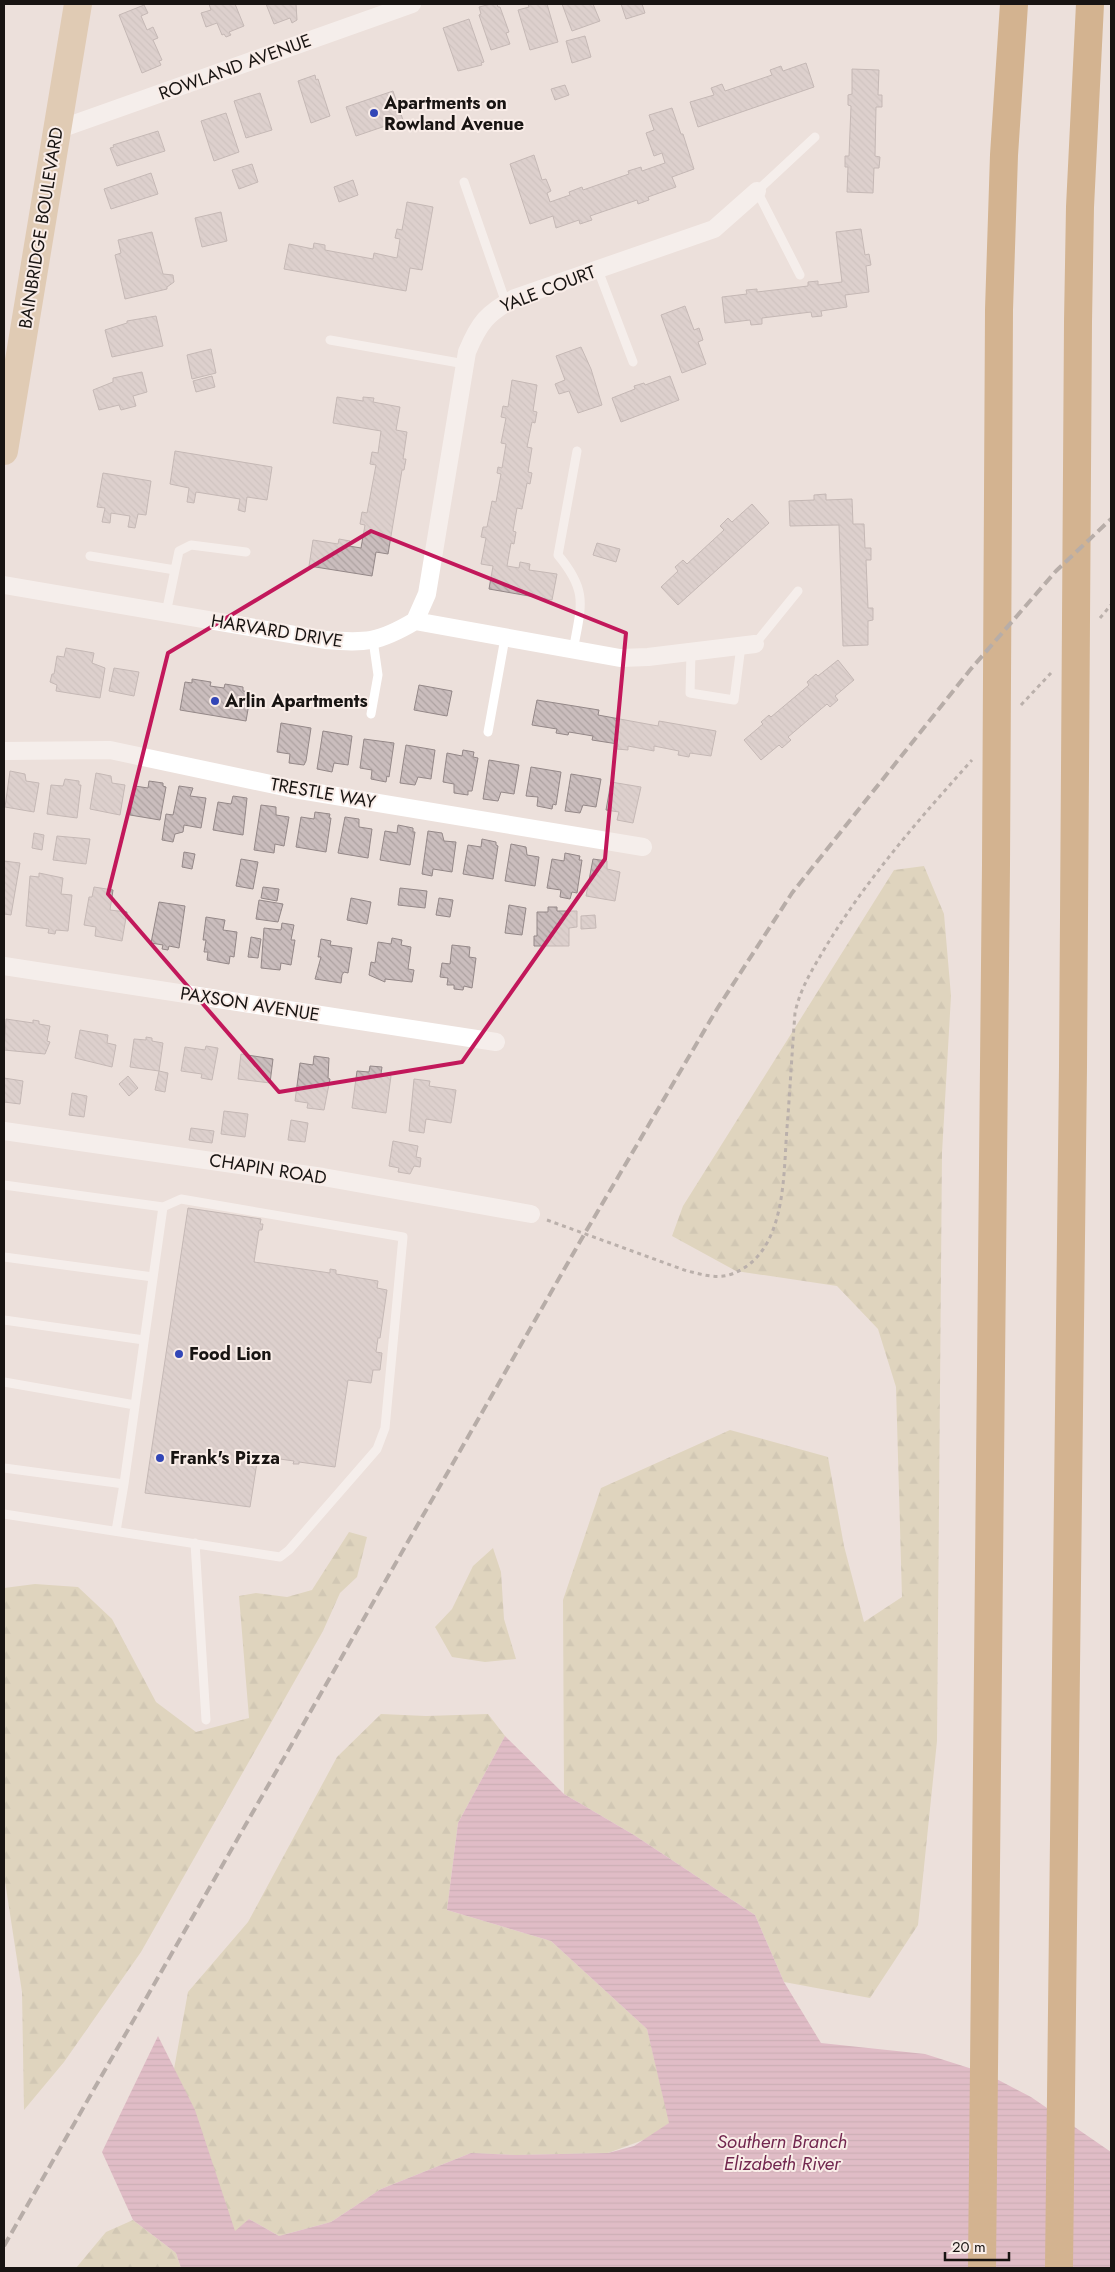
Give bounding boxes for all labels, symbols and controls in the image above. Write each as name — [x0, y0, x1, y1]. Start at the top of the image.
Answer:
street label: ROWLAND AVENUE — [155, 27, 315, 107]
place label: Apartments on Rowland Avenue — [383, 90, 524, 137]
marker: Apartments on Rowland Avenue — [368, 107, 380, 119]
street label: BAINBRIDGE BOULEVARD — [12, 125, 70, 331]
street label: YALE COURT — [497, 259, 600, 319]
street label: HARVARD DRIVE — [209, 608, 345, 654]
place label: Arlin Apartments — [224, 688, 368, 714]
marker: Arlin Apartments — [209, 695, 221, 707]
street label: TRESTLE WAY — [268, 771, 379, 815]
street label: PAXSON AVENUE — [178, 980, 322, 1028]
street label: CHAPIN ROAD — [207, 1147, 329, 1191]
place label: Food Lion — [189, 1341, 272, 1367]
marker: Food Lion — [173, 1348, 185, 1360]
place label: Frank's Pizza — [170, 1445, 280, 1471]
marker: Frank's Pizza — [154, 1452, 166, 1464]
water label: Southern Branch Elizabeth River — [717, 2128, 847, 2177]
scale bar — [945, 2230, 1009, 2262]
text: 20 m — [952, 2236, 986, 2258]

